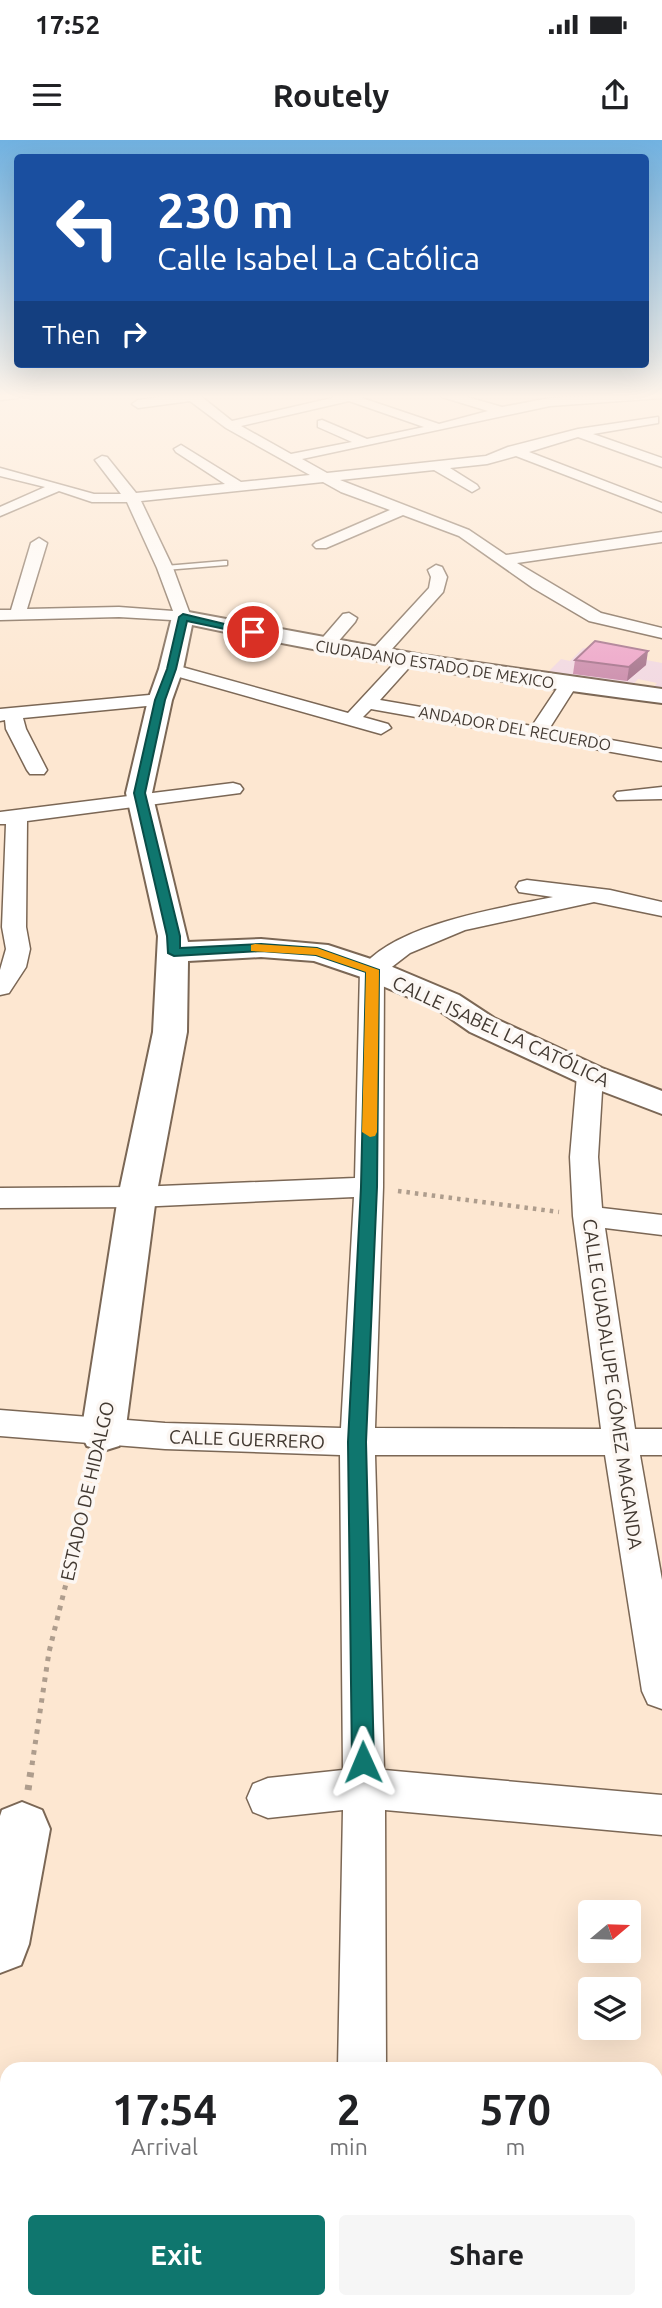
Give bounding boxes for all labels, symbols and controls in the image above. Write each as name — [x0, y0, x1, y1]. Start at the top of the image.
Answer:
text: 17:52 — [35, 10, 100, 39]
icon: menu — [28, 76, 66, 114]
icon: share — [596, 76, 634, 114]
text: Routely — [273, 77, 389, 113]
icon: left — [42, 182, 133, 273]
text: 230 m — [157, 182, 294, 237]
text: Calle Isabel La Católica — [157, 240, 480, 276]
icon: right — [115, 315, 153, 353]
text: Then — [42, 320, 101, 349]
pin — [223, 602, 283, 662]
icon: arrive — [234, 613, 272, 651]
street label: CIUDADANO ESTADO DE MEXICO — [314, 636, 556, 692]
street label: ANDADOR DEL RECUERDO — [417, 702, 613, 754]
street label: CALLE ISABEL LA CATÓLICA — [389, 971, 614, 1091]
street label: CALLE GUADALUPE GÓMEZ MAGANDA — [579, 1217, 647, 1551]
street label: ESTADO DE HIDALGO — [56, 1399, 118, 1583]
street label: CALLE GUERRERO — [169, 1425, 325, 1453]
position arrow — [326, 1725, 400, 1799]
north arrow — [578, 1900, 640, 1964]
map controls — [578, 1900, 641, 2040]
button: layers — [578, 1977, 641, 2040]
text: 17:54 — [112, 2086, 217, 2133]
text: 2 — [337, 2086, 360, 2133]
text: 570 — [480, 2086, 551, 2133]
text: Arrival — [131, 2134, 198, 2159]
text: min — [329, 2134, 368, 2159]
text: m — [505, 2134, 525, 2159]
button: Exit — [28, 2215, 325, 2295]
button: Share — [339, 2215, 635, 2295]

